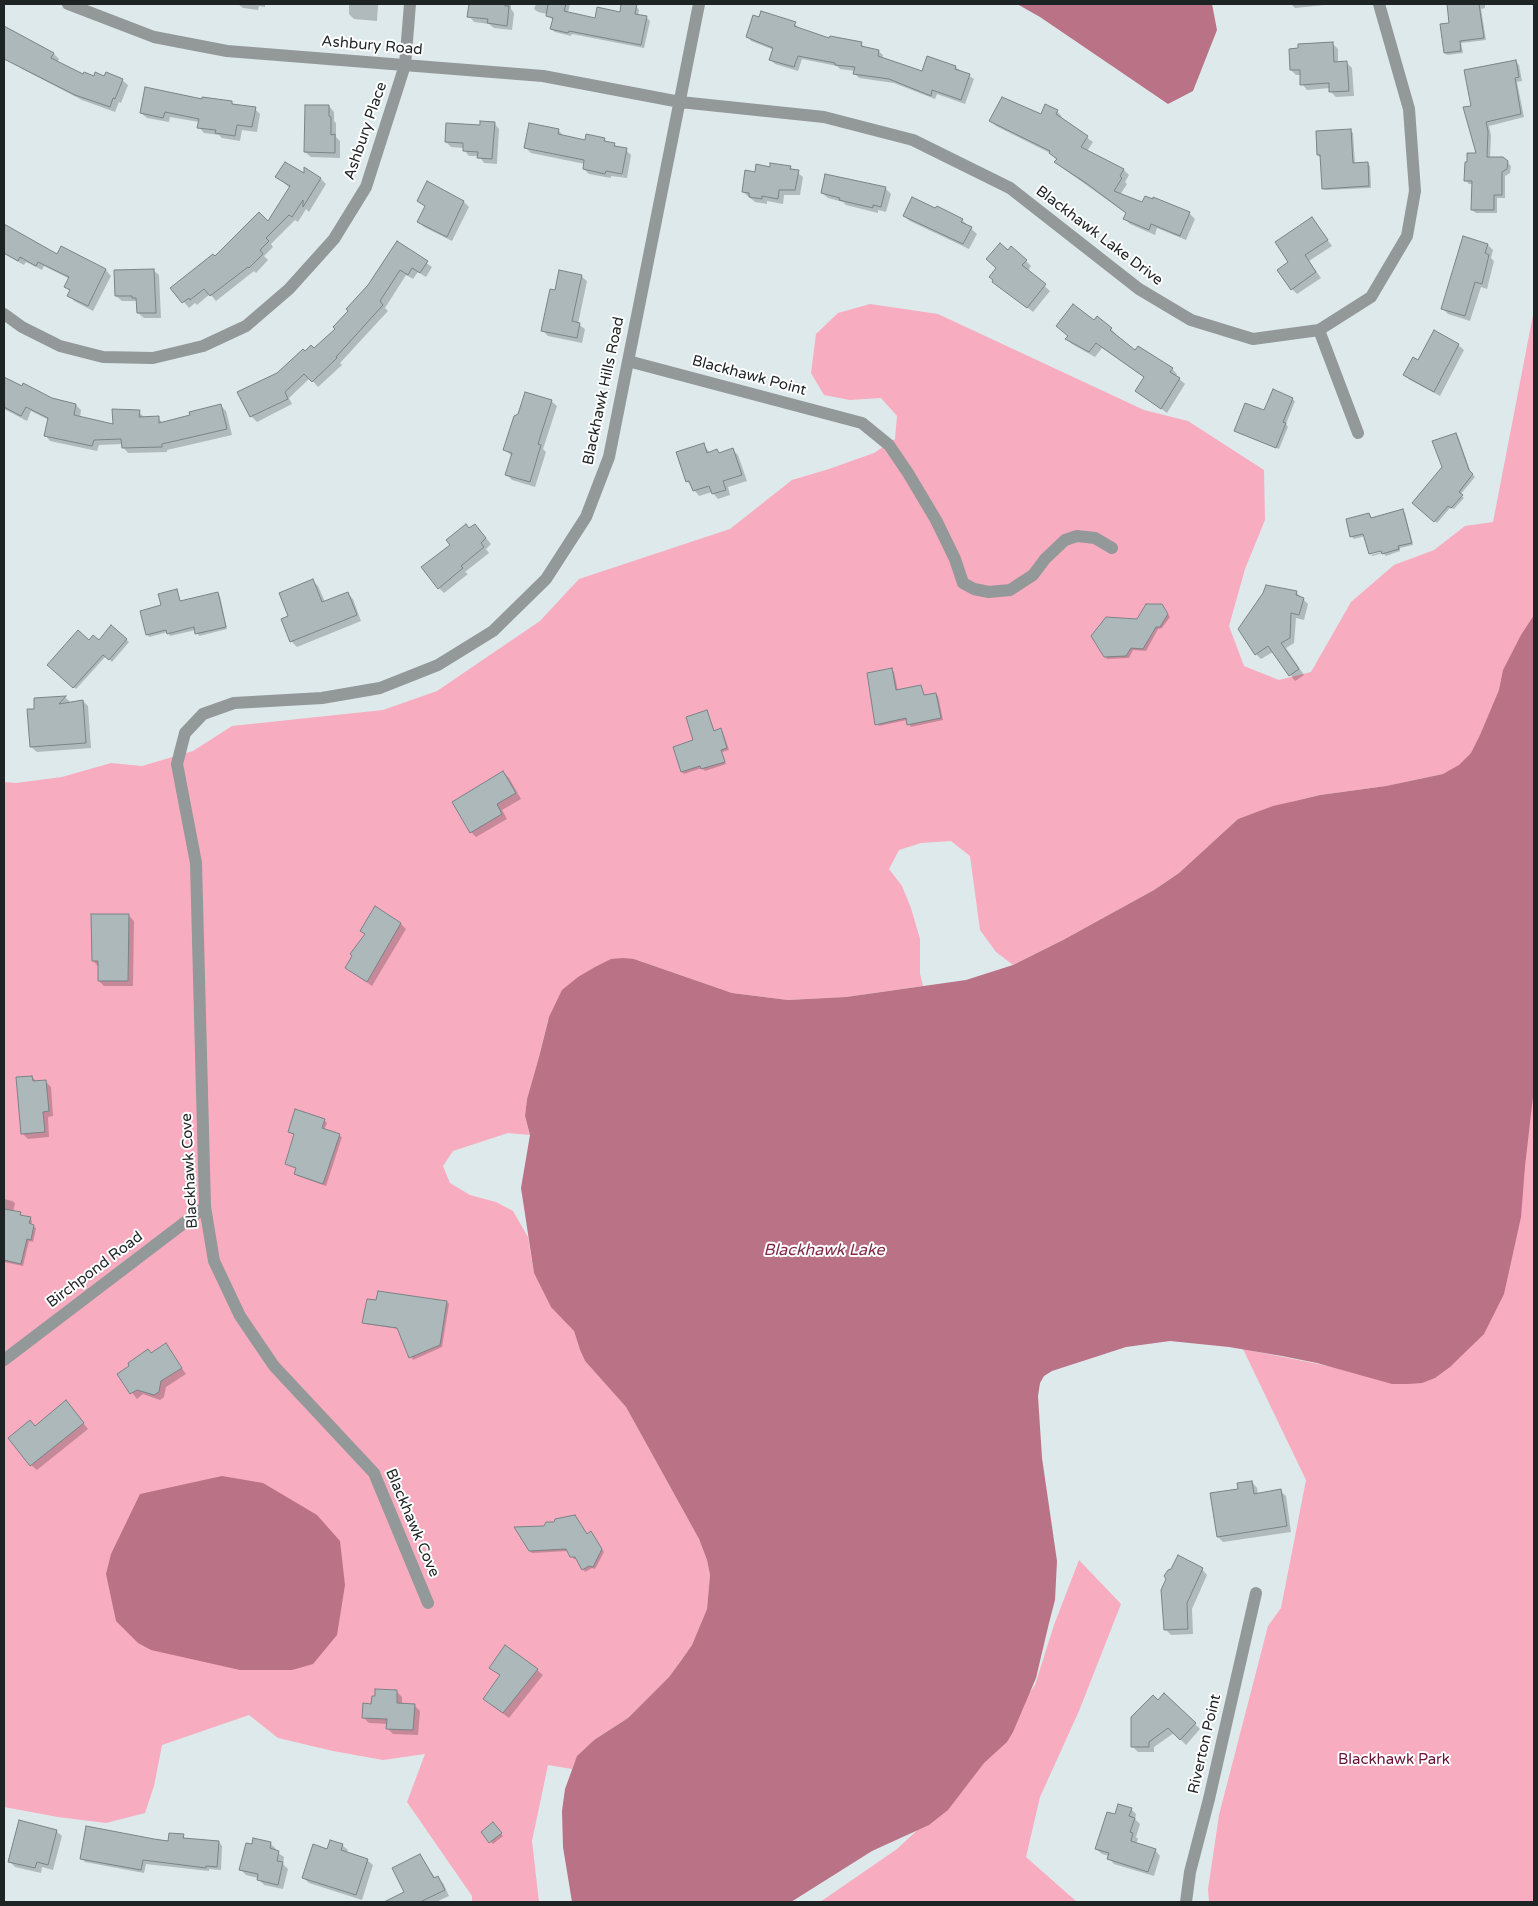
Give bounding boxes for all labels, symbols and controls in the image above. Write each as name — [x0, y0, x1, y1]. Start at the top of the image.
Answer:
street label: Ashbury Road — [321, 33, 423, 59]
street label: Ashbury Place — [341, 80, 391, 182]
street label: Blackhawk Lake Drive — [1032, 182, 1166, 290]
street label: Blackhawk Hills Road — [579, 315, 629, 467]
street label: Blackhawk Point — [690, 352, 808, 400]
street label: Blackhawk Cove — [178, 1113, 202, 1229]
street label: Birchpond Road — [43, 1228, 147, 1312]
water label: Blackhawk Lake — [763, 1241, 885, 1261]
street label: Blackhawk Cove — [381, 1466, 443, 1580]
street label: Riverton Point — [1185, 1692, 1225, 1796]
park label: Blackhawk Park — [1338, 1751, 1450, 1769]

